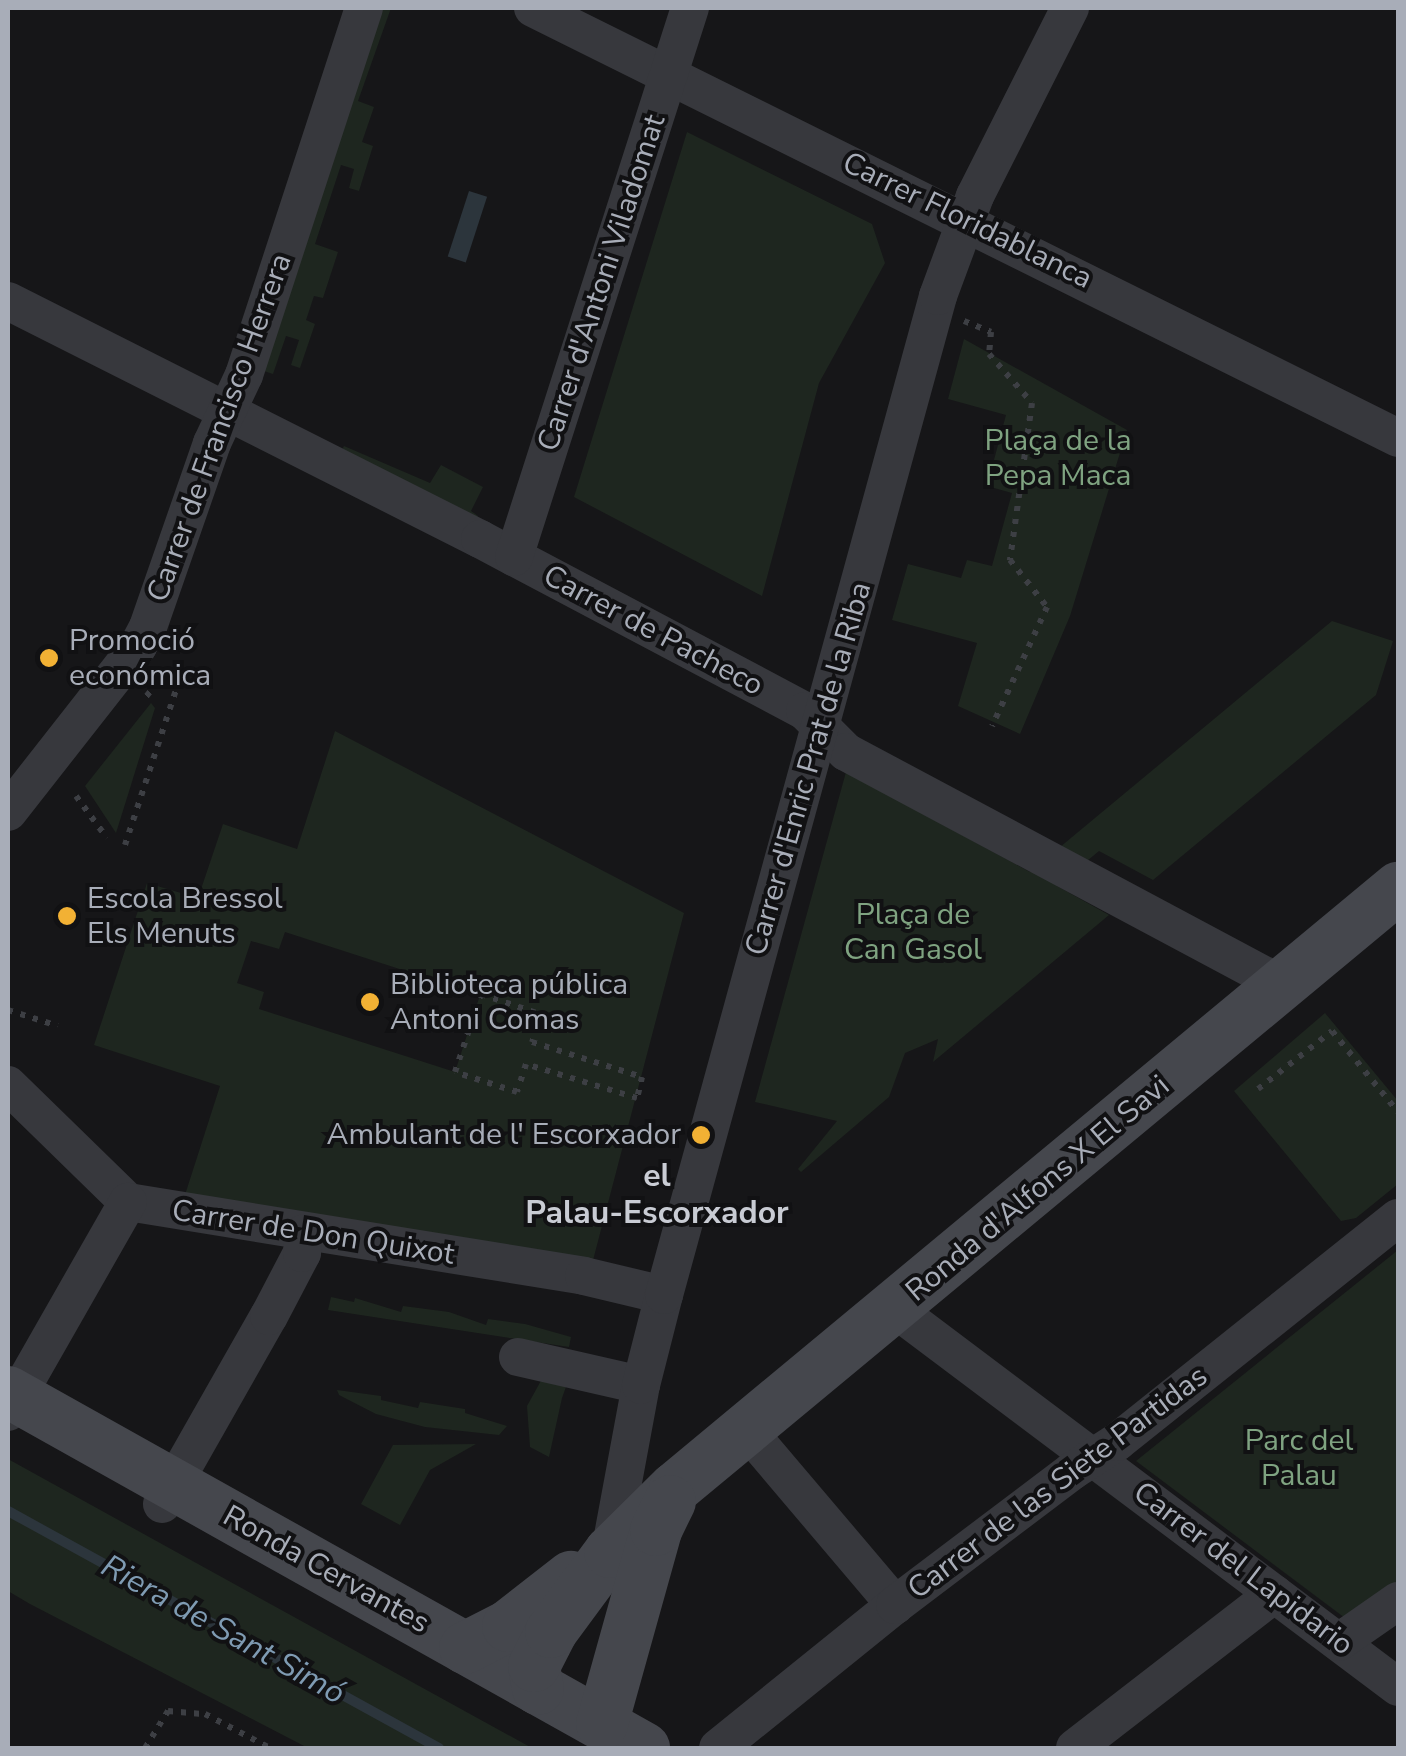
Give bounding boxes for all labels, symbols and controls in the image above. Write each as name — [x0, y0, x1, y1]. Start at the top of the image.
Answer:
street label: Carrer d'Antoni Viladomat — [531, 110, 673, 456]
street label: Carrer Floridablanca — [836, 145, 1098, 297]
street label: Carrer de Francisco Herrera — [140, 249, 300, 607]
park label: Plaça de la Pepa Maca — [984, 423, 1132, 494]
street label: Carrer de Pacheco — [537, 558, 769, 704]
street label: Carrer d'Enric Prat de la Riba — [738, 578, 880, 960]
place label: Promoció económica — [69, 623, 211, 694]
marker: Promoció económica — [38, 647, 60, 669]
place label: Escola Bressol Els Menuts — [87, 881, 283, 952]
park label: Plaça de Can Gasol — [844, 897, 982, 968]
marker: Escola Bressol Els Menuts — [56, 905, 78, 927]
place label: Biblioteca pública Antoni Comas — [390, 967, 628, 1038]
marker: Biblioteca pública Antoni Comas — [359, 991, 381, 1013]
street label: Ronda d'Alfons X El Savi — [899, 1068, 1177, 1310]
place label: Ambulant de l' Escorxador — [327, 1117, 681, 1153]
marker: Ambulant de l' Escorxador — [690, 1124, 712, 1146]
district label: el Palau-Escorxador — [525, 1158, 789, 1233]
street label: Carrer de Don Quixot — [169, 1193, 457, 1273]
street label: Carrer de las Siete Partidas — [901, 1359, 1215, 1607]
park label: Parc del Palau — [1245, 1423, 1353, 1494]
street label: Carrer del Lapidario — [1126, 1475, 1360, 1663]
street label: Ronda Cervantes — [217, 1498, 435, 1642]
water label: Riera de Sant Simó — [94, 1547, 352, 1713]

